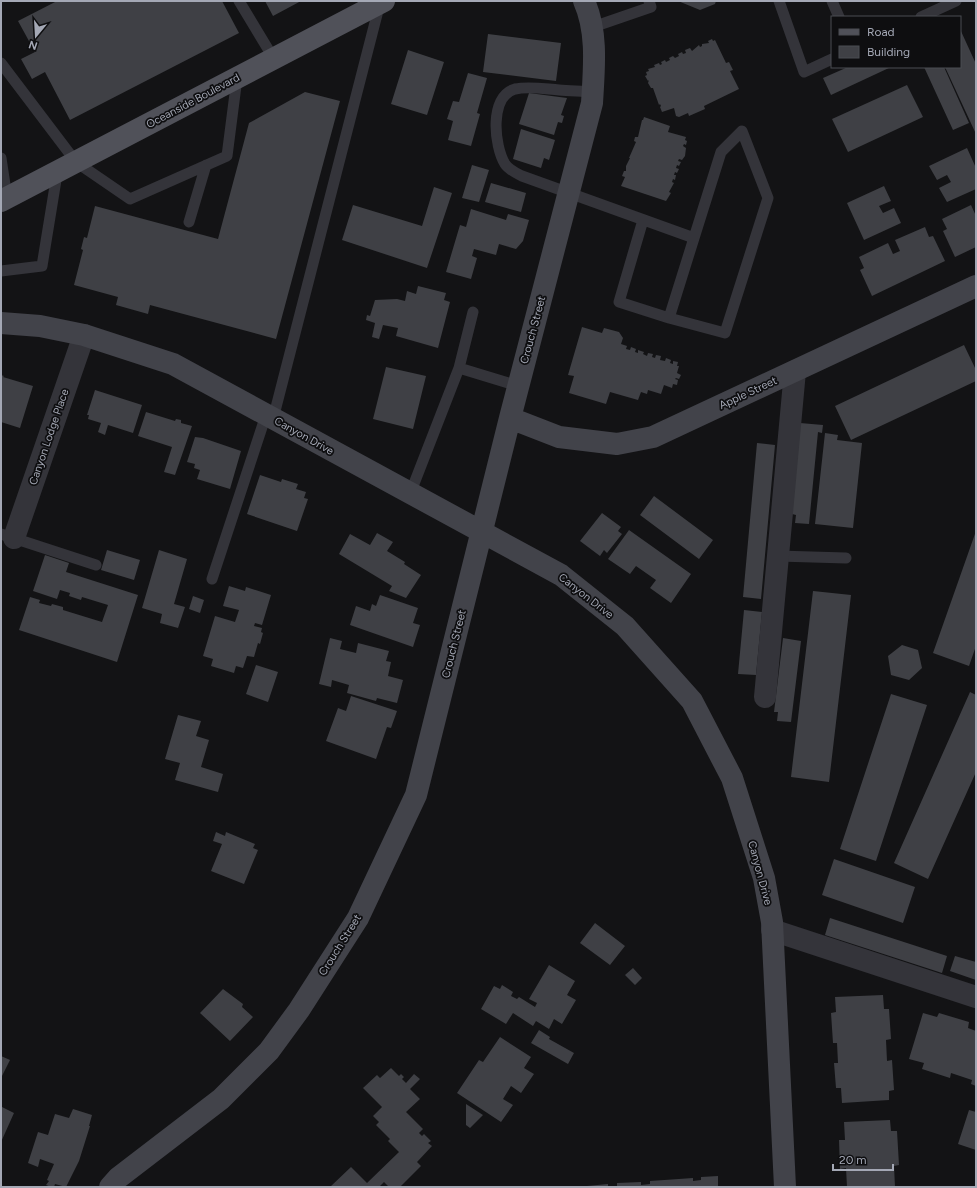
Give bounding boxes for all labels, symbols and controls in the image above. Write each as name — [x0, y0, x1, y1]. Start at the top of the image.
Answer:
north arrow — [16, 16, 56, 56]
legend — [831, 16, 961, 68]
text: Road — [867, 25, 895, 39]
text: N — [27, 38, 39, 53]
text: Building — [867, 45, 910, 59]
street label: Oceanside Boulevard — [144, 71, 242, 131]
street label: Crouch Street — [518, 295, 548, 365]
street label: Apple Street — [717, 374, 779, 412]
street label: Canyon Lodge Place — [26, 387, 72, 487]
street label: Canyon Drive — [272, 414, 336, 458]
street label: Canyon Drive — [556, 571, 616, 621]
street label: Crouch Street — [439, 609, 469, 679]
street label: Canyon Drive — [745, 839, 775, 907]
street label: Crouch Street — [316, 912, 364, 978]
scale bar — [833, 1146, 893, 1172]
text: 20 m — [839, 1153, 867, 1167]

